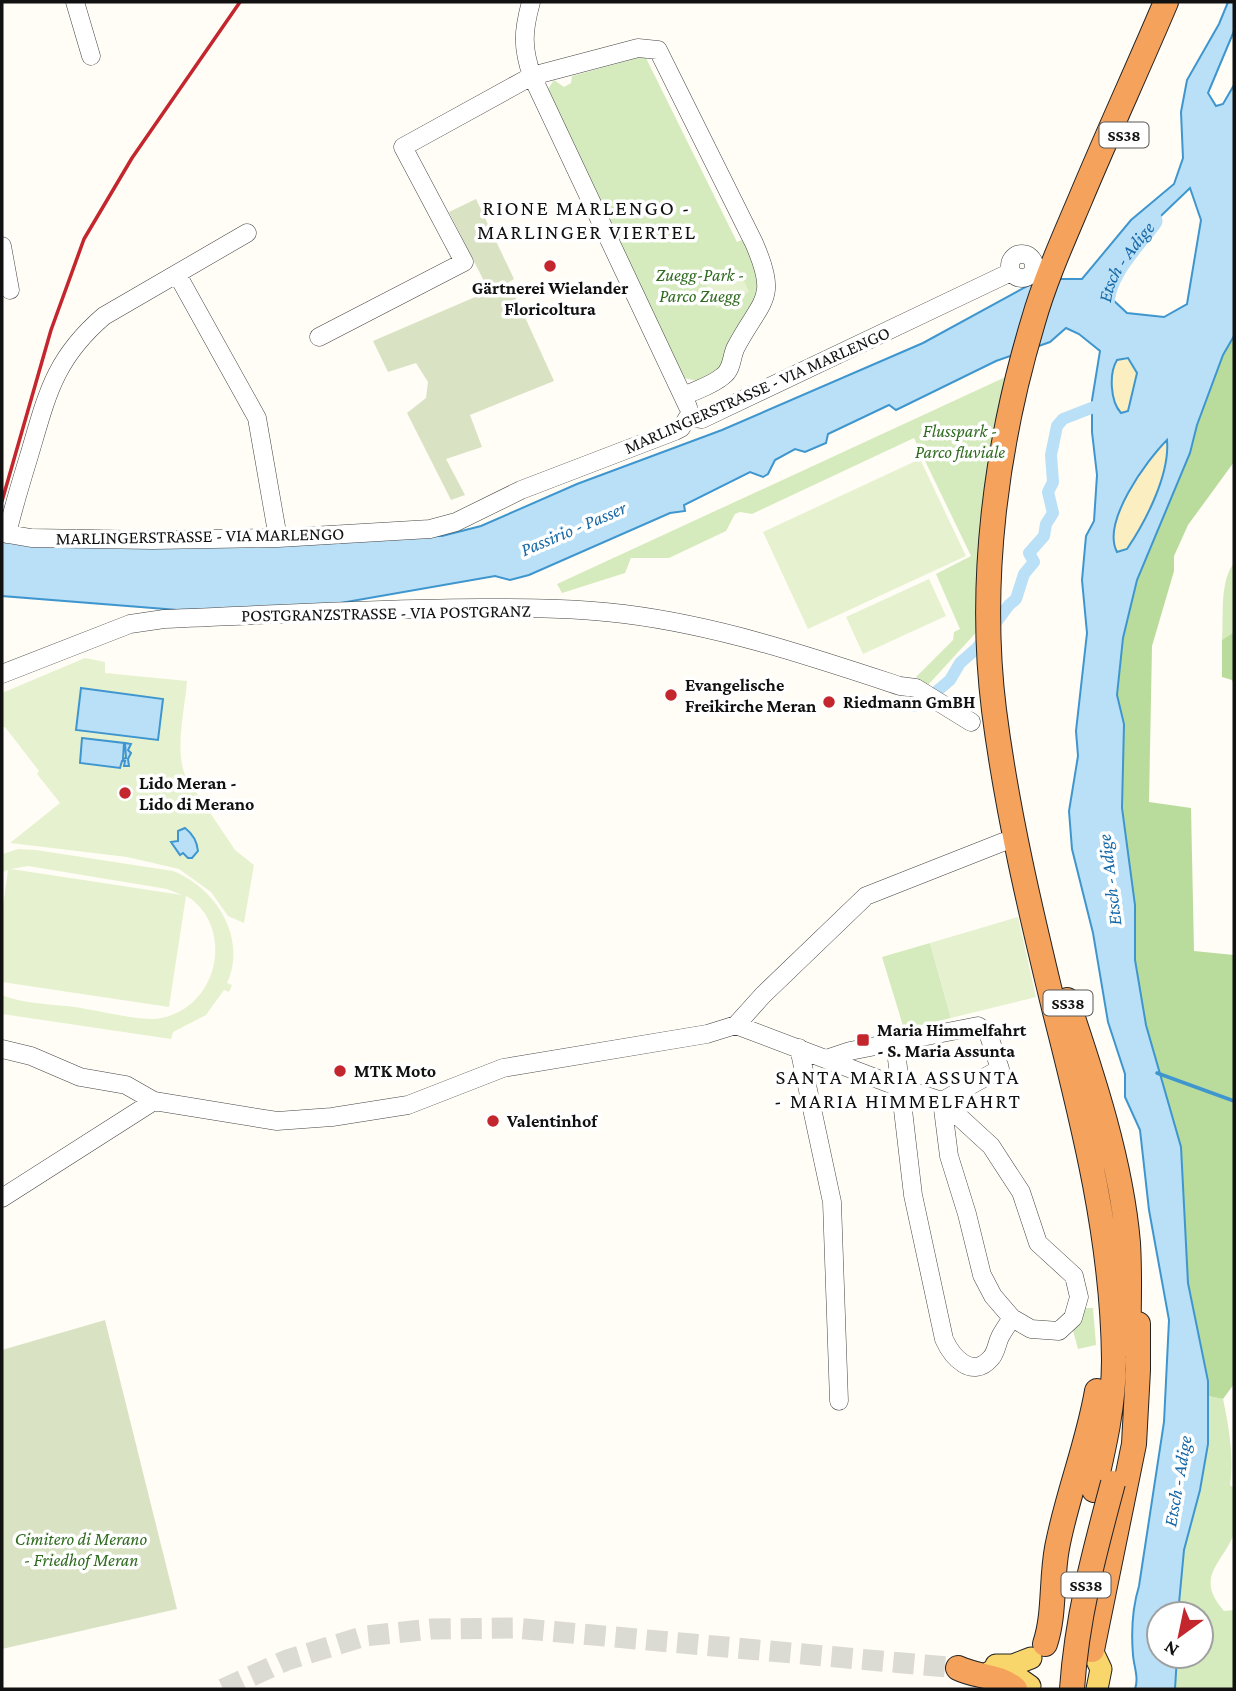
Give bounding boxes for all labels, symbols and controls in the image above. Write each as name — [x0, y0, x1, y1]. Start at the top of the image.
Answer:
road number: SS38 — [1100, 122, 1148, 148]
district label: RIONE MARLENGO - MARLINGER VIERTEL — [477, 196, 697, 244]
water label: Etsch - Adige — [1094, 217, 1159, 304]
marker: Gärtnerei Wielander Floricoltura — [542, 258, 558, 274]
park label: Zuegg-Park - Parco Zuegg — [656, 265, 744, 306]
place label: Gärtnerei Wielander Floricoltura — [472, 278, 628, 319]
street label: MARLINGERSTRASSE - VIA MARLENGO — [621, 322, 893, 458]
park label: Flusspark - Parco fluviale — [915, 421, 1005, 462]
water label: Passirio - Passer — [517, 496, 630, 560]
street label: MARLINGERSTRASSE - VIA MARLENGO — [56, 523, 344, 549]
street label: POSTGRANZSTRASSE - VIA POSTGRANZ — [241, 600, 531, 626]
place label: Evangelische Freikirche Meran — [685, 675, 817, 716]
marker: Evangelische Freikirche Meran — [663, 687, 679, 703]
place label: Riedmann GmBH — [843, 692, 975, 712]
marker: Riedmann GmBH — [821, 694, 837, 710]
place label: Lido Meran - Lido di Merano — [139, 773, 254, 814]
marker: Lido Meran - Lido di Merano — [117, 785, 133, 801]
water label: Etsch - Adige — [1093, 833, 1126, 927]
road number: SS38 — [1044, 990, 1092, 1015]
place label: Maria Himmelfahrt - S. Maria Assunta — [877, 1020, 1027, 1061]
marker: Maria Himmelfahrt - S. Maria Assunta — [855, 1032, 871, 1048]
place label: MTK Moto — [354, 1061, 436, 1081]
marker: MTK Moto — [332, 1063, 348, 1079]
district label: SANTA MARIA ASSUNTA - MARIA HIMMELFAHRT — [774, 1065, 1022, 1113]
place label: Valentinhof — [506, 1111, 598, 1131]
marker: Valentinhof — [485, 1113, 501, 1129]
water label: Etsch - Adige — [1159, 1434, 1196, 1528]
park label: Cimitero di Merano - Friedhof Meran — [15, 1529, 147, 1570]
road number: SS38 — [1062, 1572, 1110, 1597]
north arrow — [1145, 1600, 1215, 1670]
text: N — [1160, 1636, 1182, 1661]

